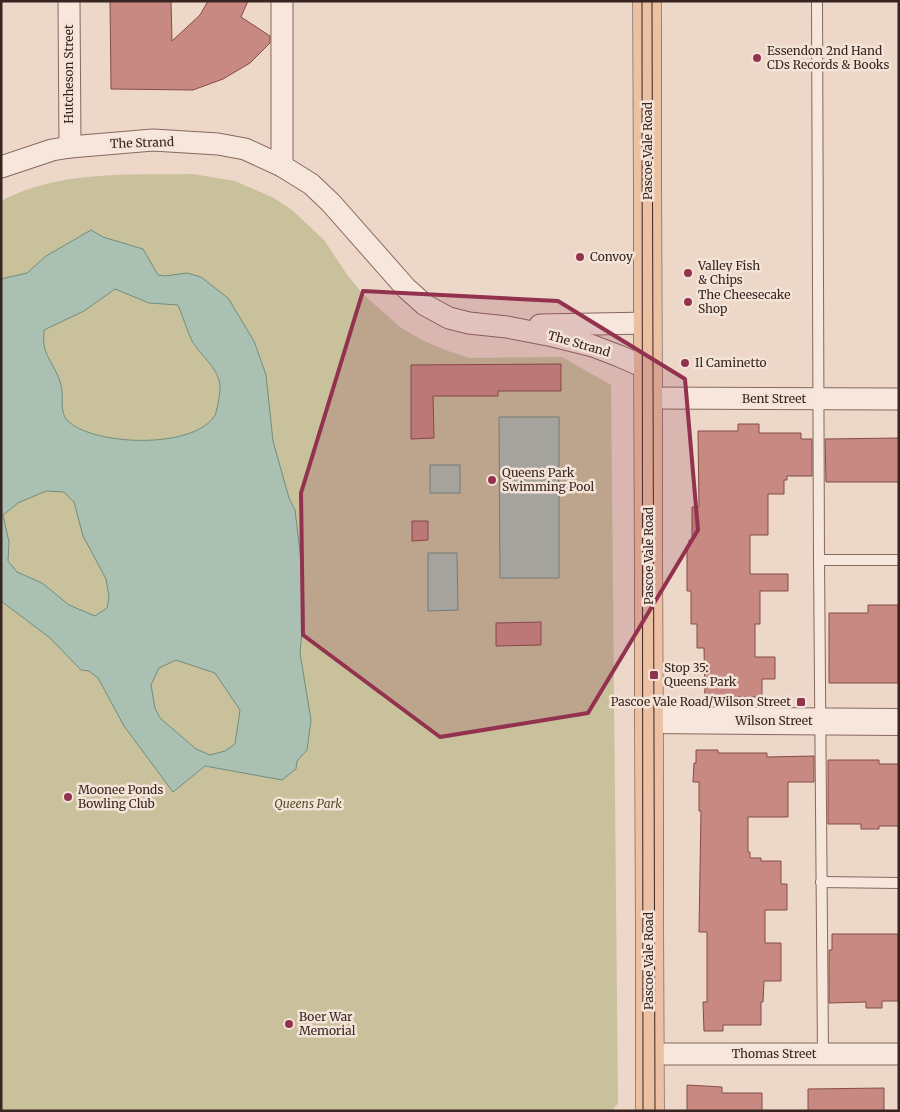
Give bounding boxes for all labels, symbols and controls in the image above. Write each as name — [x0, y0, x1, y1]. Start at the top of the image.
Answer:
street label: Hutcheson Street — [61, 24, 76, 124]
place label: Essendon 2nd Hand CDs Records & Books — [767, 43, 889, 72]
marker: Essendon 2nd Hand CDs Records & Books — [751, 52, 763, 64]
street label: Pascoe Vale Road — [640, 102, 655, 200]
street label: The Strand — [110, 134, 174, 151]
place label: Convoy — [590, 249, 633, 264]
marker: Convoy — [574, 251, 586, 263]
place label: Valley Fish & Chips — [697, 258, 760, 287]
marker: Valley Fish & Chips — [682, 267, 694, 279]
place label: The Cheesecake Shop — [698, 287, 790, 316]
marker: The Cheesecake Shop — [682, 296, 694, 308]
street label: The Strand — [546, 327, 612, 360]
place label: Il Caminetto — [695, 355, 767, 370]
marker: Il Caminetto — [679, 357, 691, 369]
street label: Bent Street — [742, 391, 806, 406]
place label: Queens Park Swimming Pool — [502, 465, 594, 494]
marker: Queens Park Swimming Pool — [486, 474, 498, 486]
street label: Pascoe Vale Road — [641, 507, 656, 605]
place label: Stop 35: Queens Park — [664, 660, 737, 689]
marker: Stop 35: Queens Park — [648, 669, 660, 681]
place label: Pascoe Vale Road/Wilson Street — [611, 694, 791, 709]
marker: Pascoe Vale Road/Wilson Street — [795, 696, 807, 708]
street label: Wilson Street — [734, 713, 813, 728]
place label: Moonee Ponds Bowling Club — [78, 782, 163, 811]
marker: Moonee Ponds Bowling Club — [62, 791, 74, 803]
park label: Queens Park — [274, 796, 342, 811]
street label: Pascoe Vale Road — [641, 912, 656, 1010]
place label: Boer War Memorial — [299, 1009, 356, 1038]
marker: Boer War Memorial — [283, 1018, 295, 1030]
street label: Thomas Street — [732, 1046, 817, 1061]

